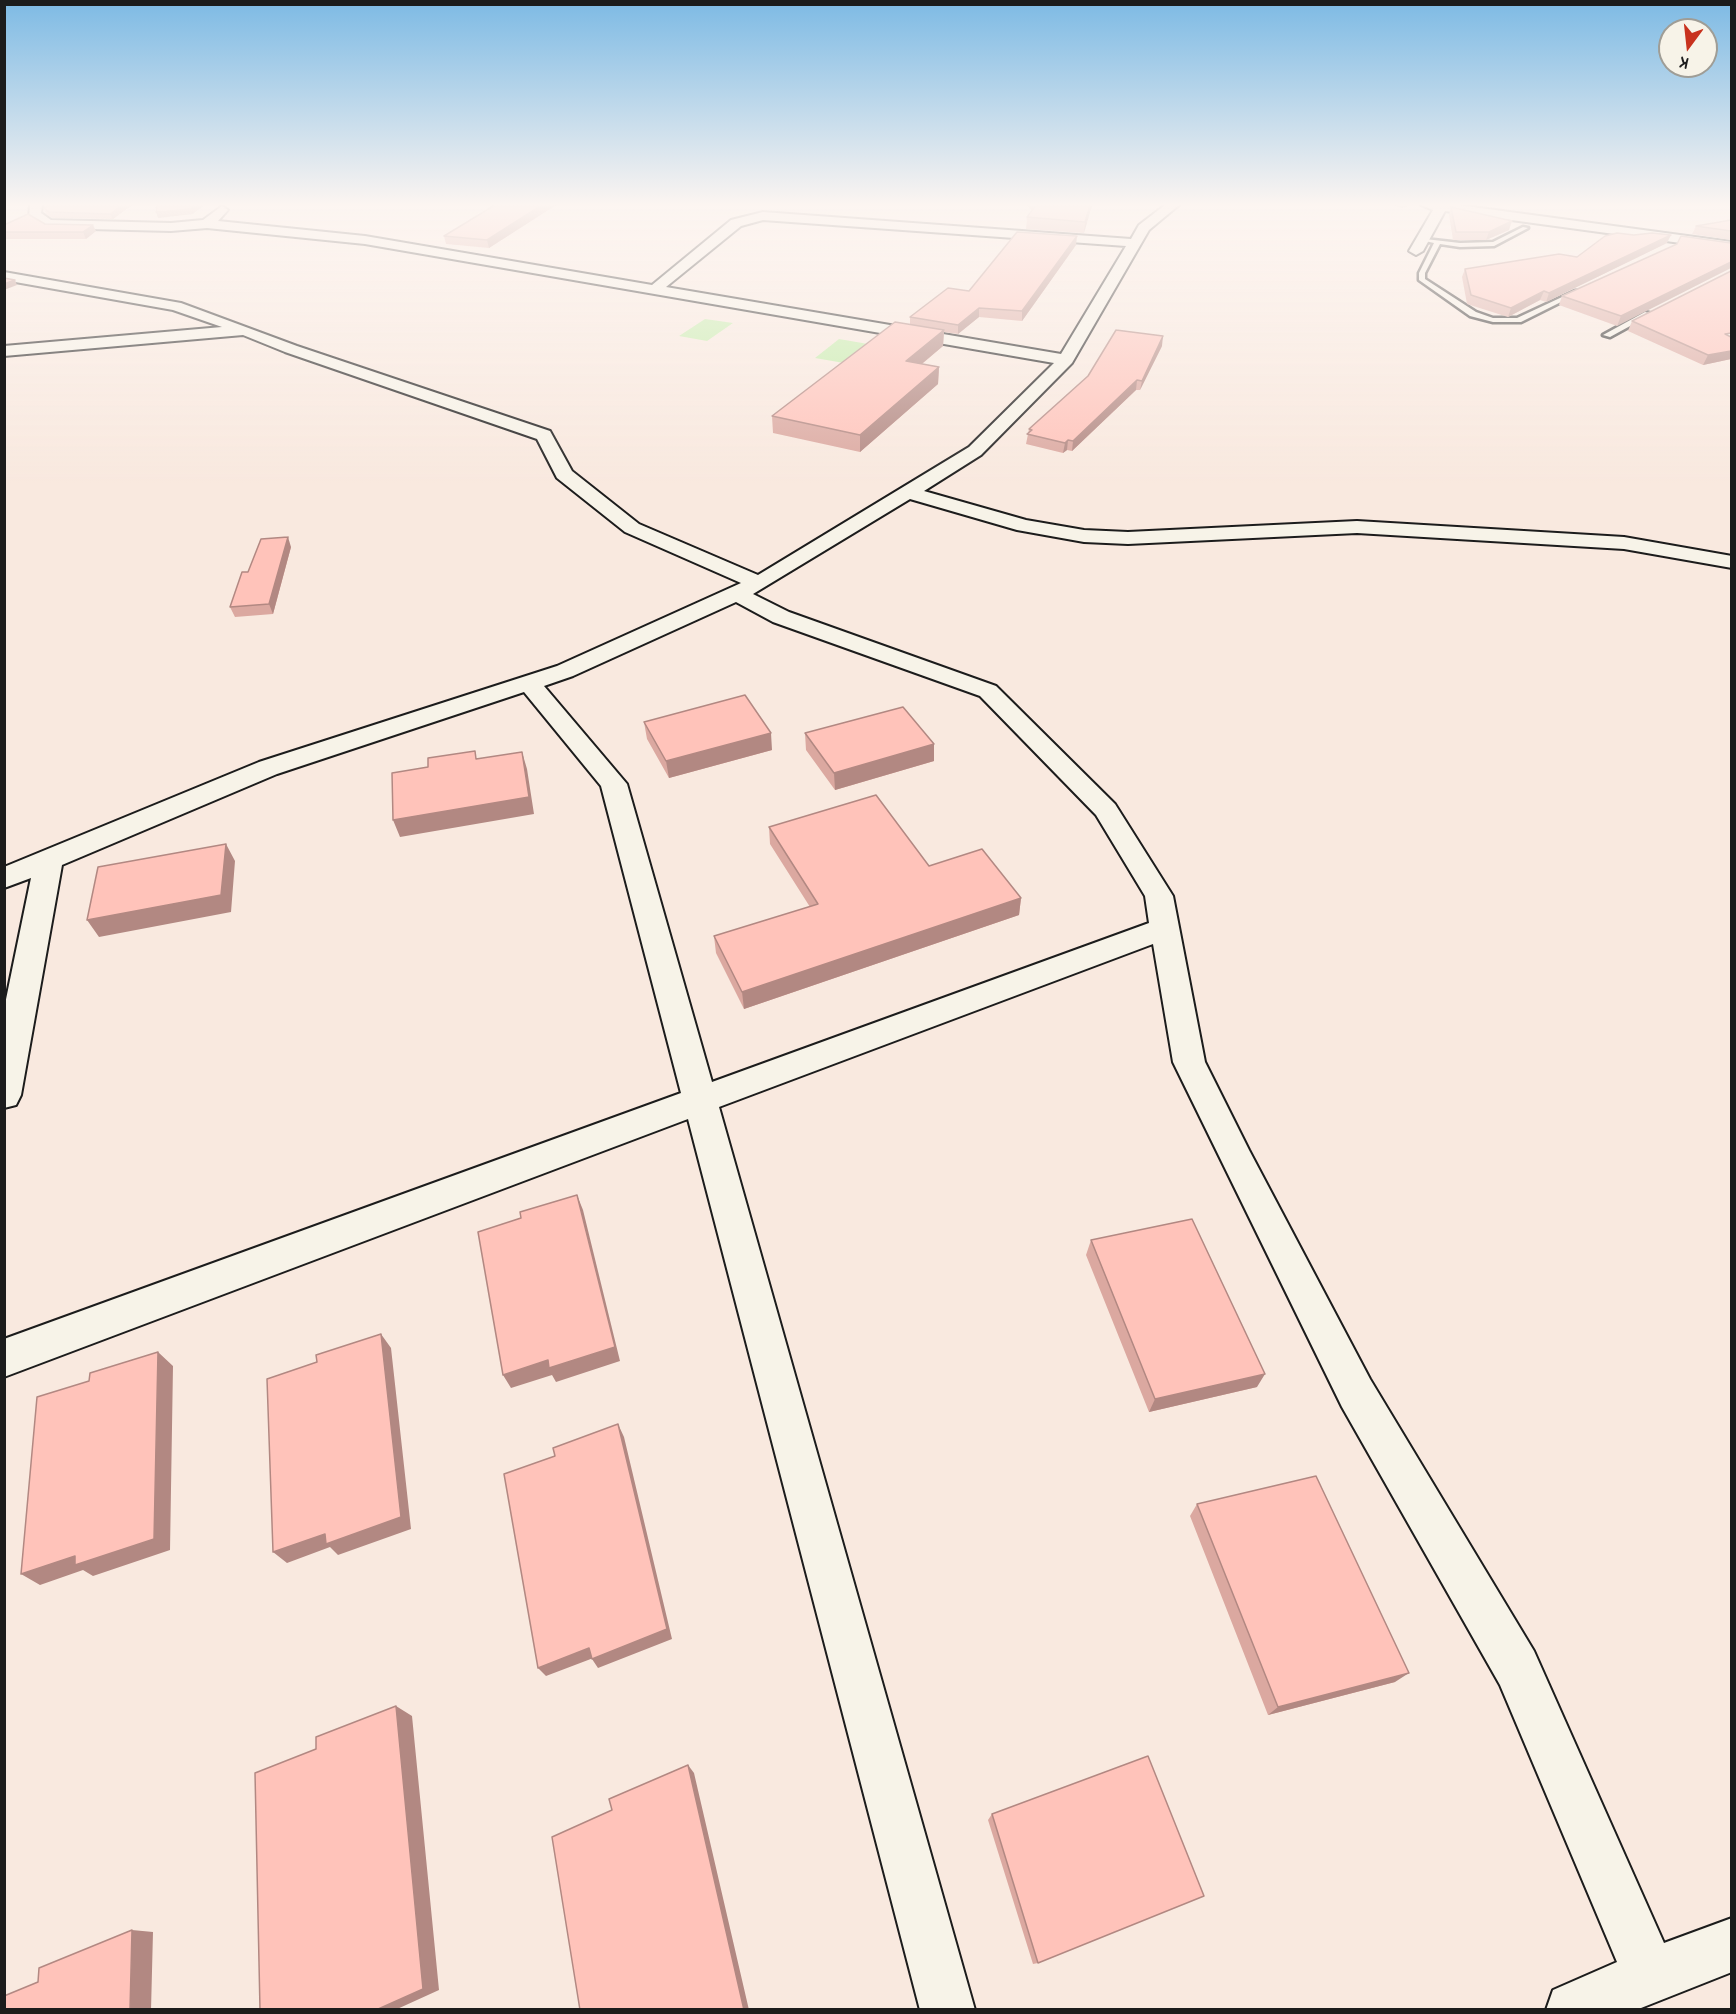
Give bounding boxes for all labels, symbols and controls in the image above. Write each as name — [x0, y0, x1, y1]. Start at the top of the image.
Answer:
north arrow — [1658, 18, 1718, 78]
text: K — [1677, 52, 1691, 75]

